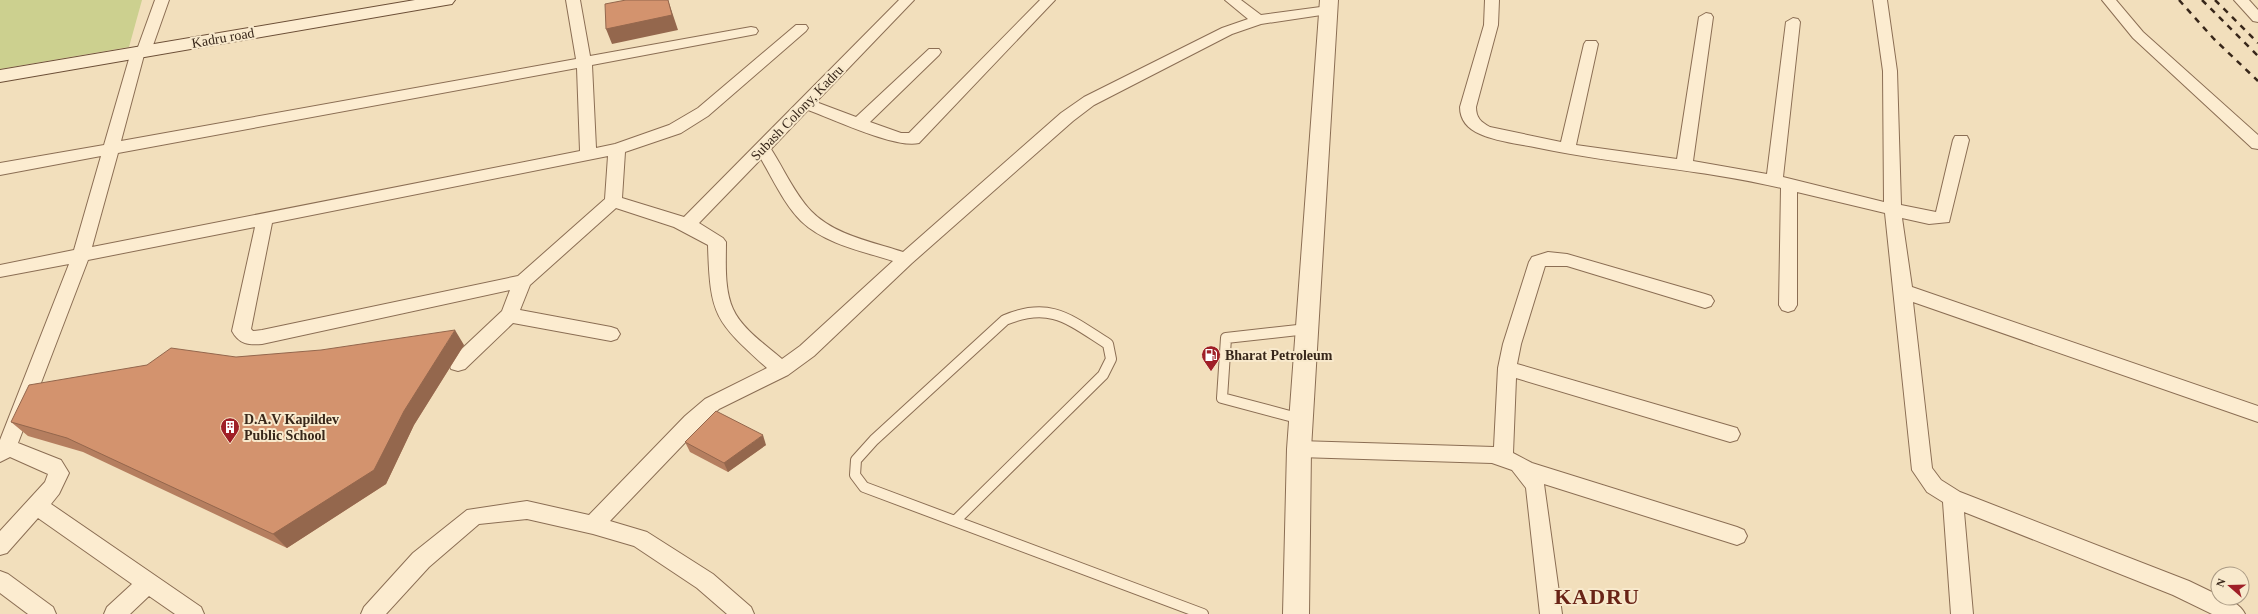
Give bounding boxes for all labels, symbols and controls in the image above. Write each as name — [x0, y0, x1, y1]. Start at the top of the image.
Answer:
street label: Kadru road — [190, 25, 256, 51]
street label: Subash Colony, Kadru — [748, 62, 846, 164]
fuel station icon: Bharat Petroleum — [1200, 344, 1222, 372]
place label: Bharat Petroleum — [1225, 348, 1333, 363]
place label: D.A.V Kapildev Public School — [244, 412, 339, 443]
building icon: D.A.V Kapildev Public School — [219, 416, 241, 444]
north arrow — [2210, 566, 2250, 606]
text: N — [2214, 577, 2228, 588]
district label: KADRU — [1554, 584, 1640, 609]

